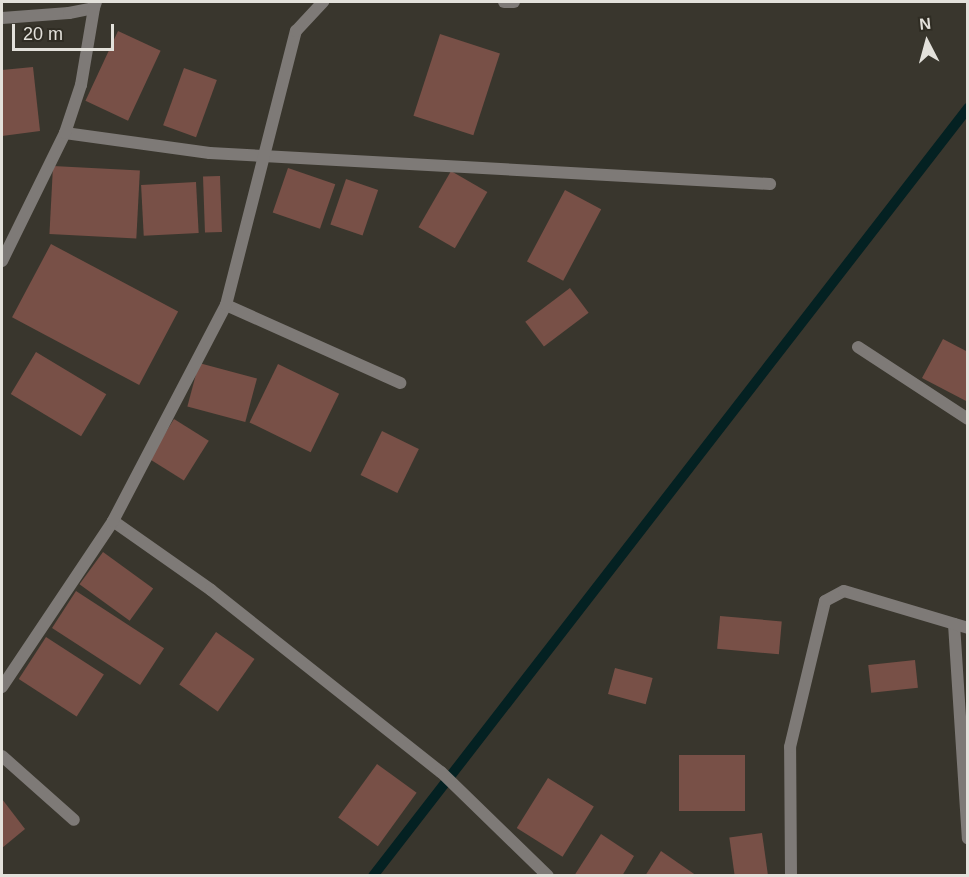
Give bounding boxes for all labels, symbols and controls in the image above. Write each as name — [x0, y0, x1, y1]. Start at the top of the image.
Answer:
scale bar — [15, 12, 117, 50]
north arrow — [897, 12, 957, 72]
text: N — [918, 15, 932, 33]
text: 20 m — [23, 24, 63, 44]

